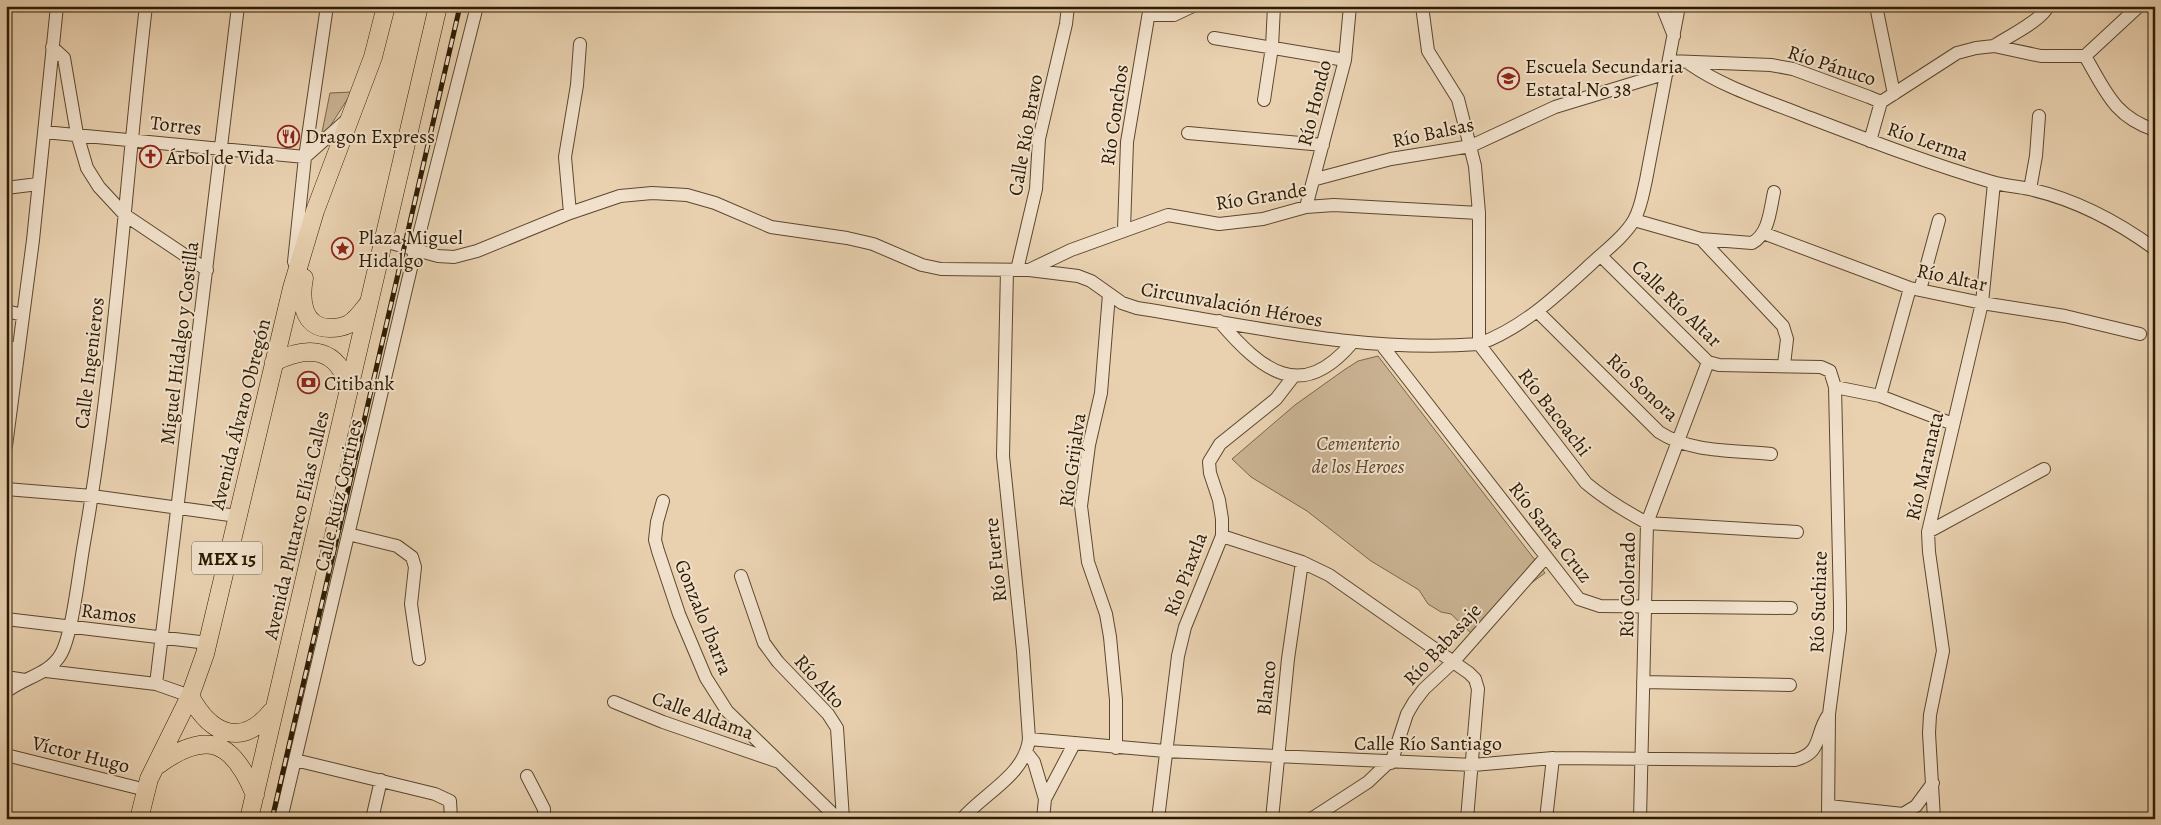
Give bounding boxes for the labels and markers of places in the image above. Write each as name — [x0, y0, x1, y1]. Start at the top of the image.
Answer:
place label: Escuela Secundaria Estatal No 38 — [1525, 53, 1684, 103]
school or university icon: Escuela Secundaria Estatal No 38 — [1497, 66, 1521, 90]
place label: Dragon Express — [305, 123, 435, 150]
restaurant icon: Dragon Express — [277, 124, 301, 148]
place label: Árbol de Vida — [165, 144, 275, 171]
church icon: Árbol de Vida — [138, 145, 162, 169]
place label: Plaza Miguel Hidalgo — [358, 224, 463, 274]
place icon: Plaza Miguel Hidalgo — [330, 236, 354, 260]
place label: Citibank — [324, 370, 394, 397]
bank icon: Citibank — [296, 371, 320, 395]

